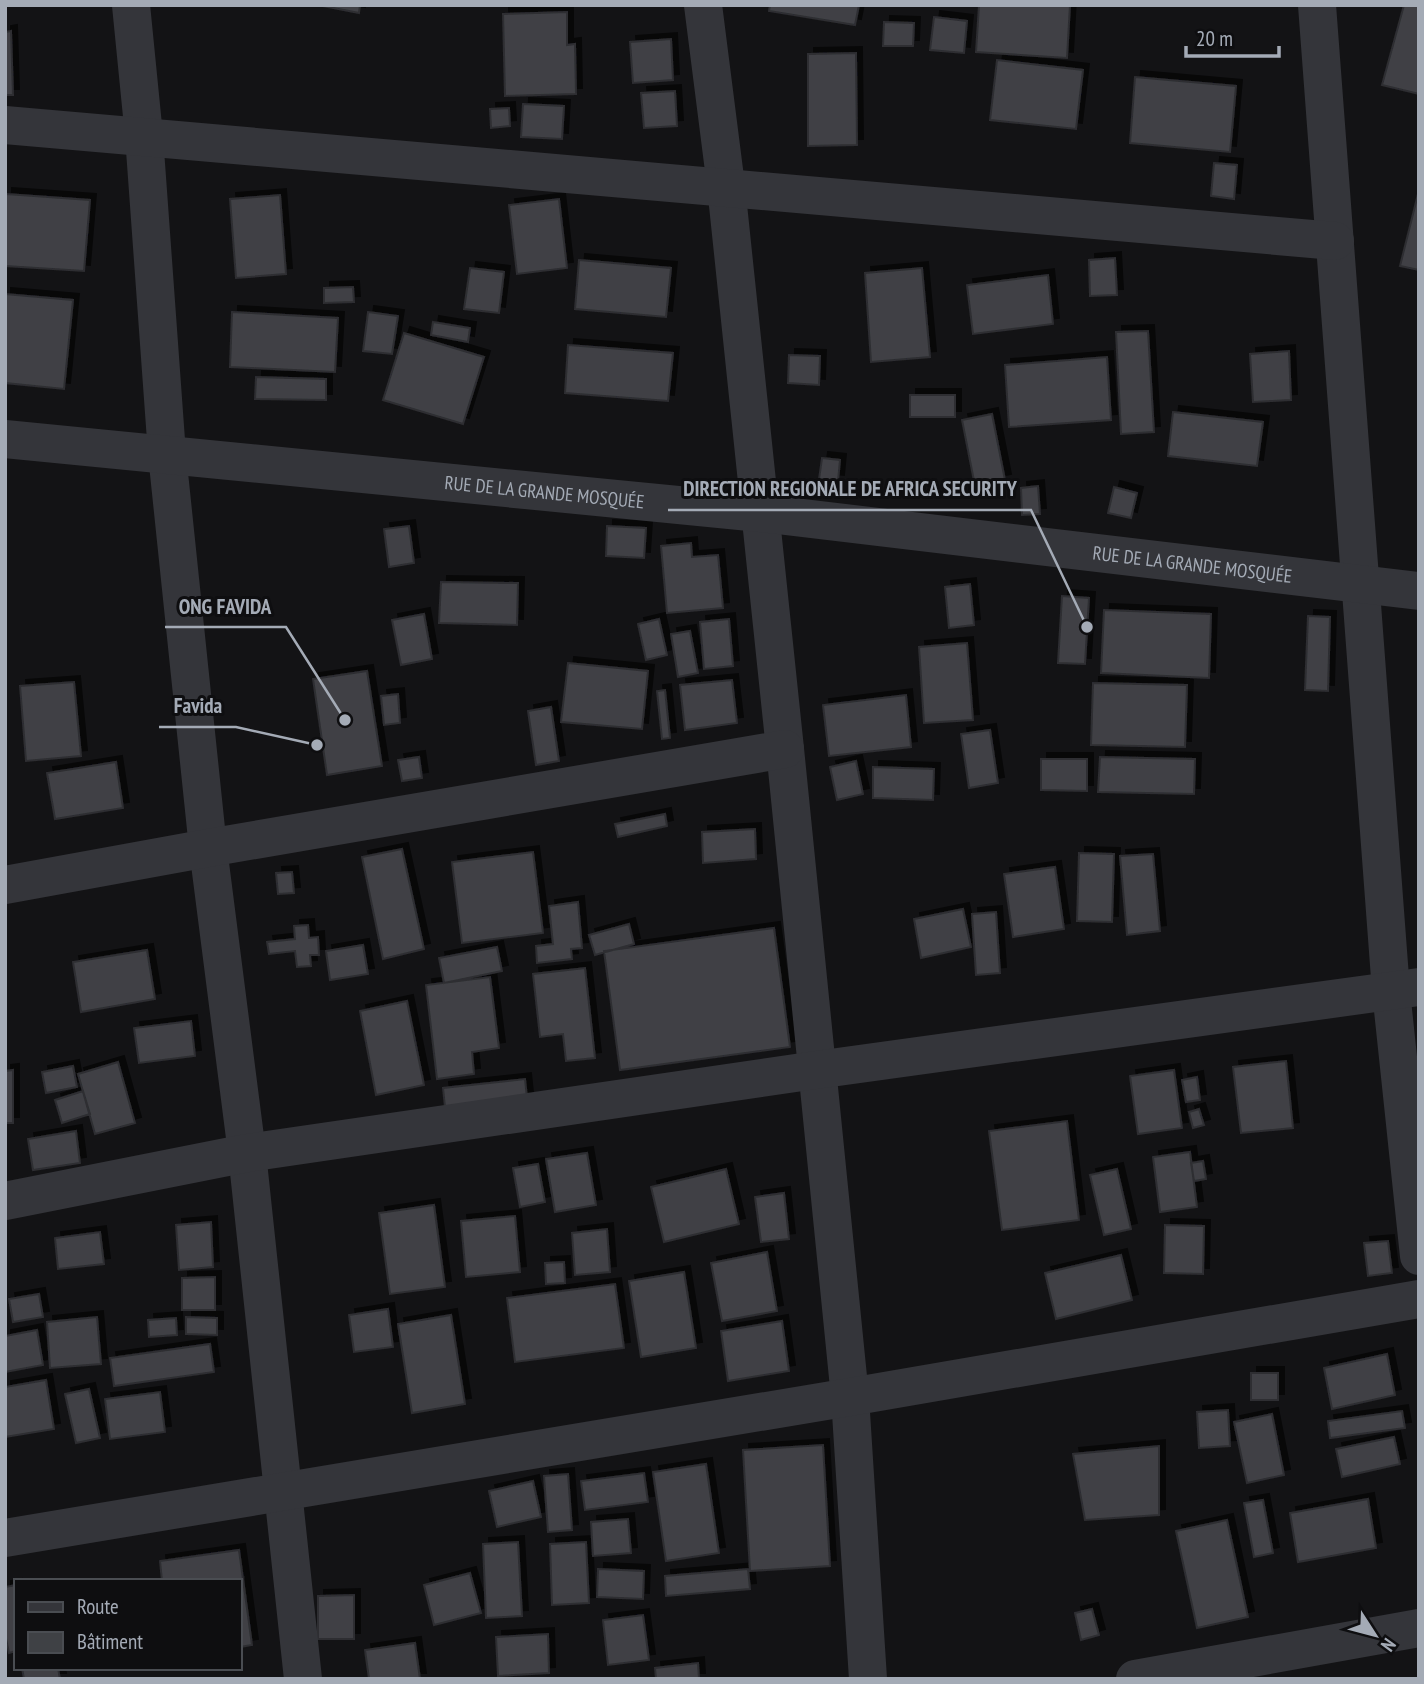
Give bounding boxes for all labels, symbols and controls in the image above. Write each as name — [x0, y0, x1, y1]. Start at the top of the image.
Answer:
scale bar — [1186, 14, 1279, 58]
text: 20 m — [1196, 25, 1233, 52]
callout: DIRECTION REGIONALE DE AFRICA SECURITY — [668, 468, 1031, 510]
street label: RUE DE LA GRANDE MOSQUÉE — [443, 470, 645, 514]
text: DIRECTION REGIONALE DE AFRICA SECURITY — [683, 475, 1017, 502]
street label: RUE DE LA GRANDE MOSQUÉE — [1091, 540, 1293, 588]
callout: ONG FAVIDA — [165, 585, 286, 627]
text: ONG FAVIDA — [179, 593, 272, 620]
callout: Favida — [159, 685, 236, 727]
text: Favida — [174, 692, 223, 719]
legend — [14, 1579, 242, 1670]
text: Route — [77, 1593, 119, 1620]
north arrow — [1340, 1600, 1410, 1670]
text: Bâtiment — [77, 1628, 143, 1655]
text: N — [1376, 1634, 1401, 1656]

